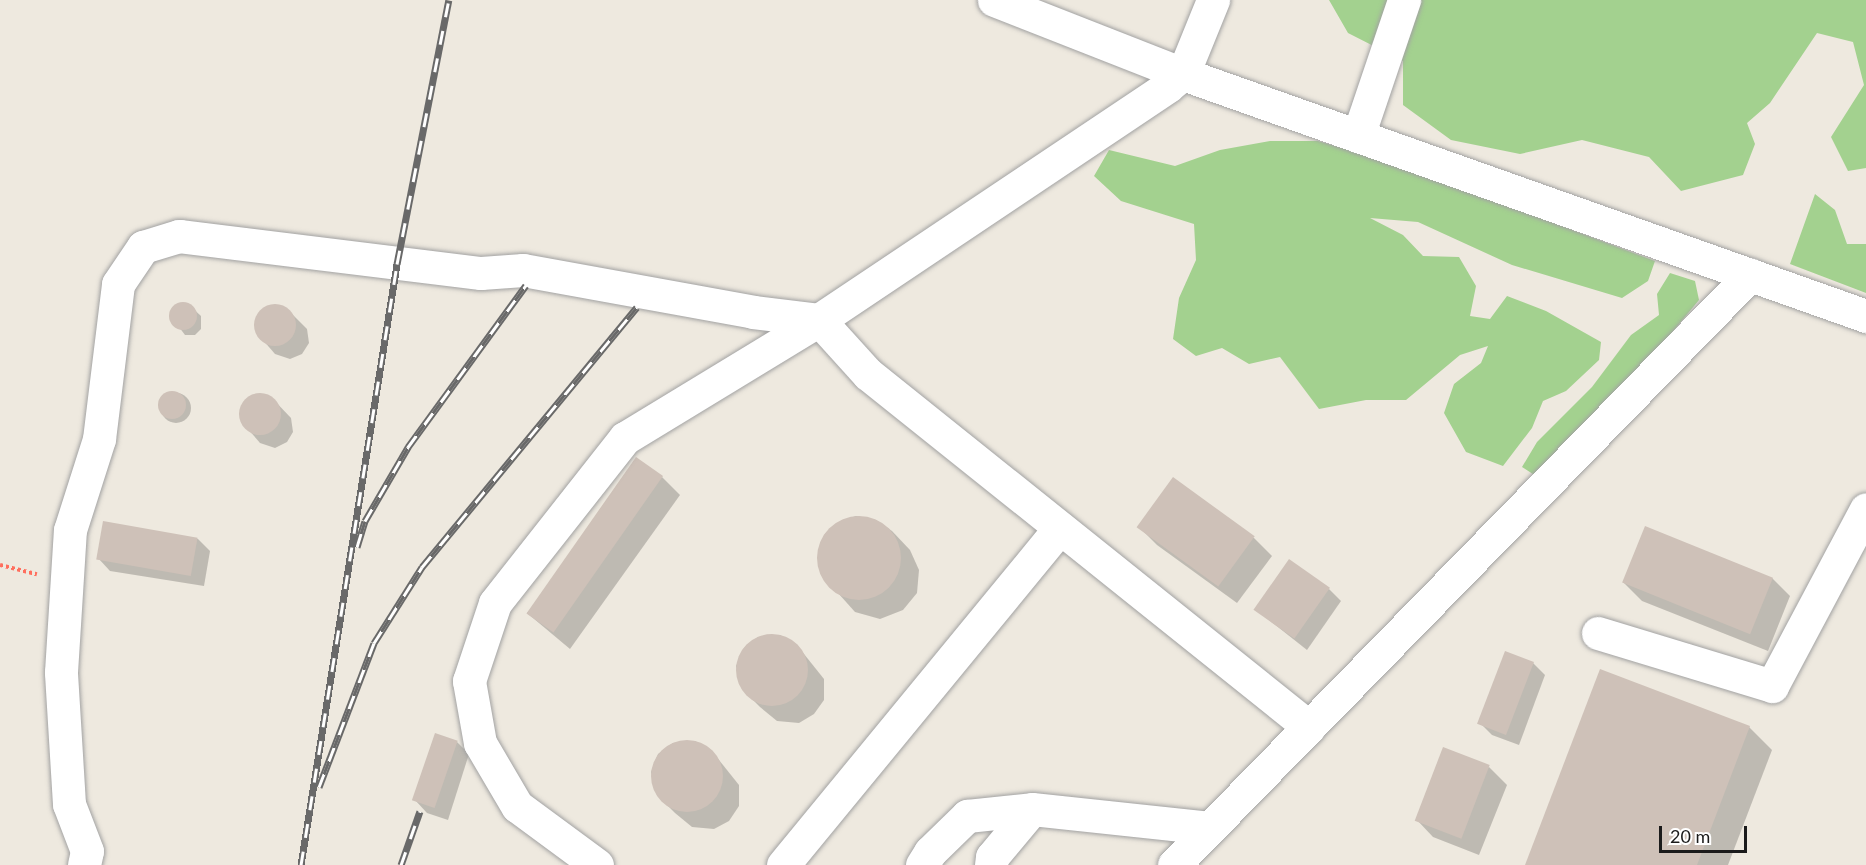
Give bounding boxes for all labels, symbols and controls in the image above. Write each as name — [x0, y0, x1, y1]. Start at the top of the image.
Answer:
scale bar — [1662, 814, 1750, 852]
text: 20 m — [1670, 825, 1710, 847]

